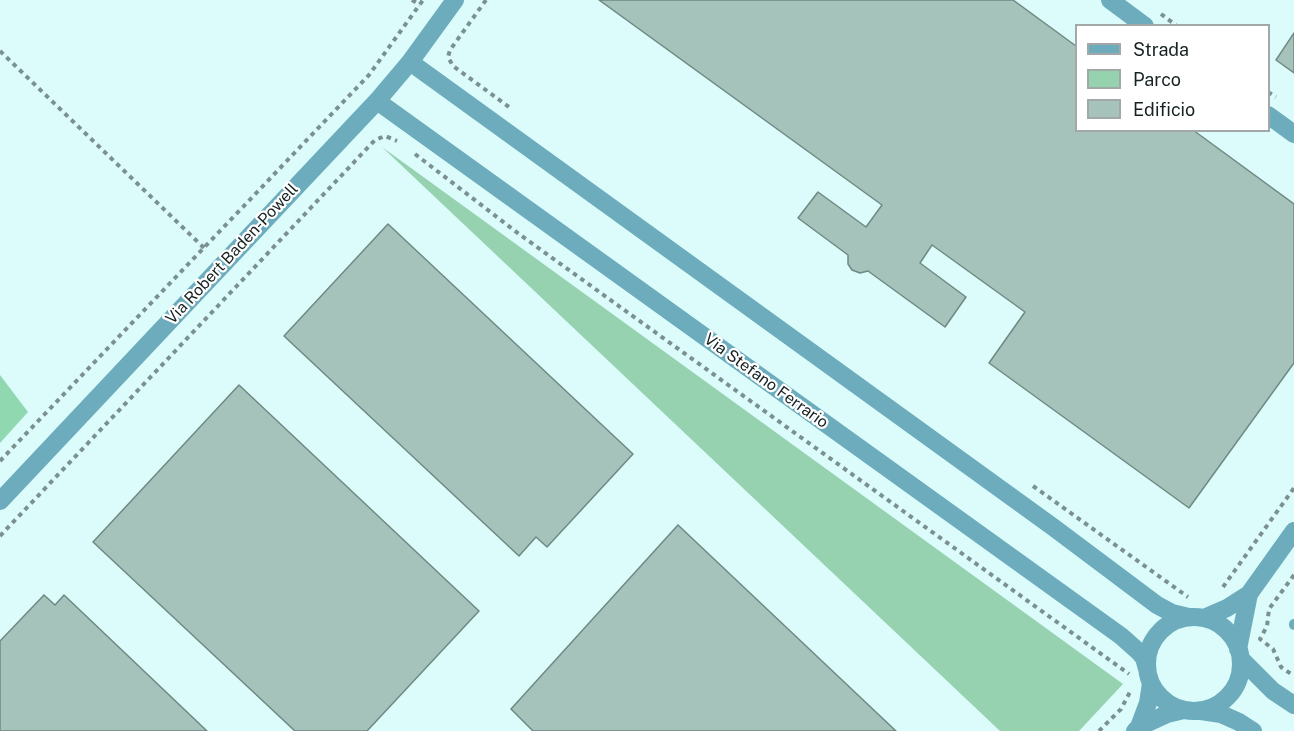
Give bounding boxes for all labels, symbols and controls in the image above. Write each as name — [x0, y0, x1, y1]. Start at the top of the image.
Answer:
legend — [1075, 24, 1270, 132]
text: Strada — [1133, 39, 1189, 60]
text: Parco — [1133, 69, 1181, 90]
text: Edificio — [1133, 99, 1195, 120]
street label: Via Robert Baden-Powell — [162, 180, 302, 328]
street label: Via Stefano Ferrario — [700, 330, 832, 432]

